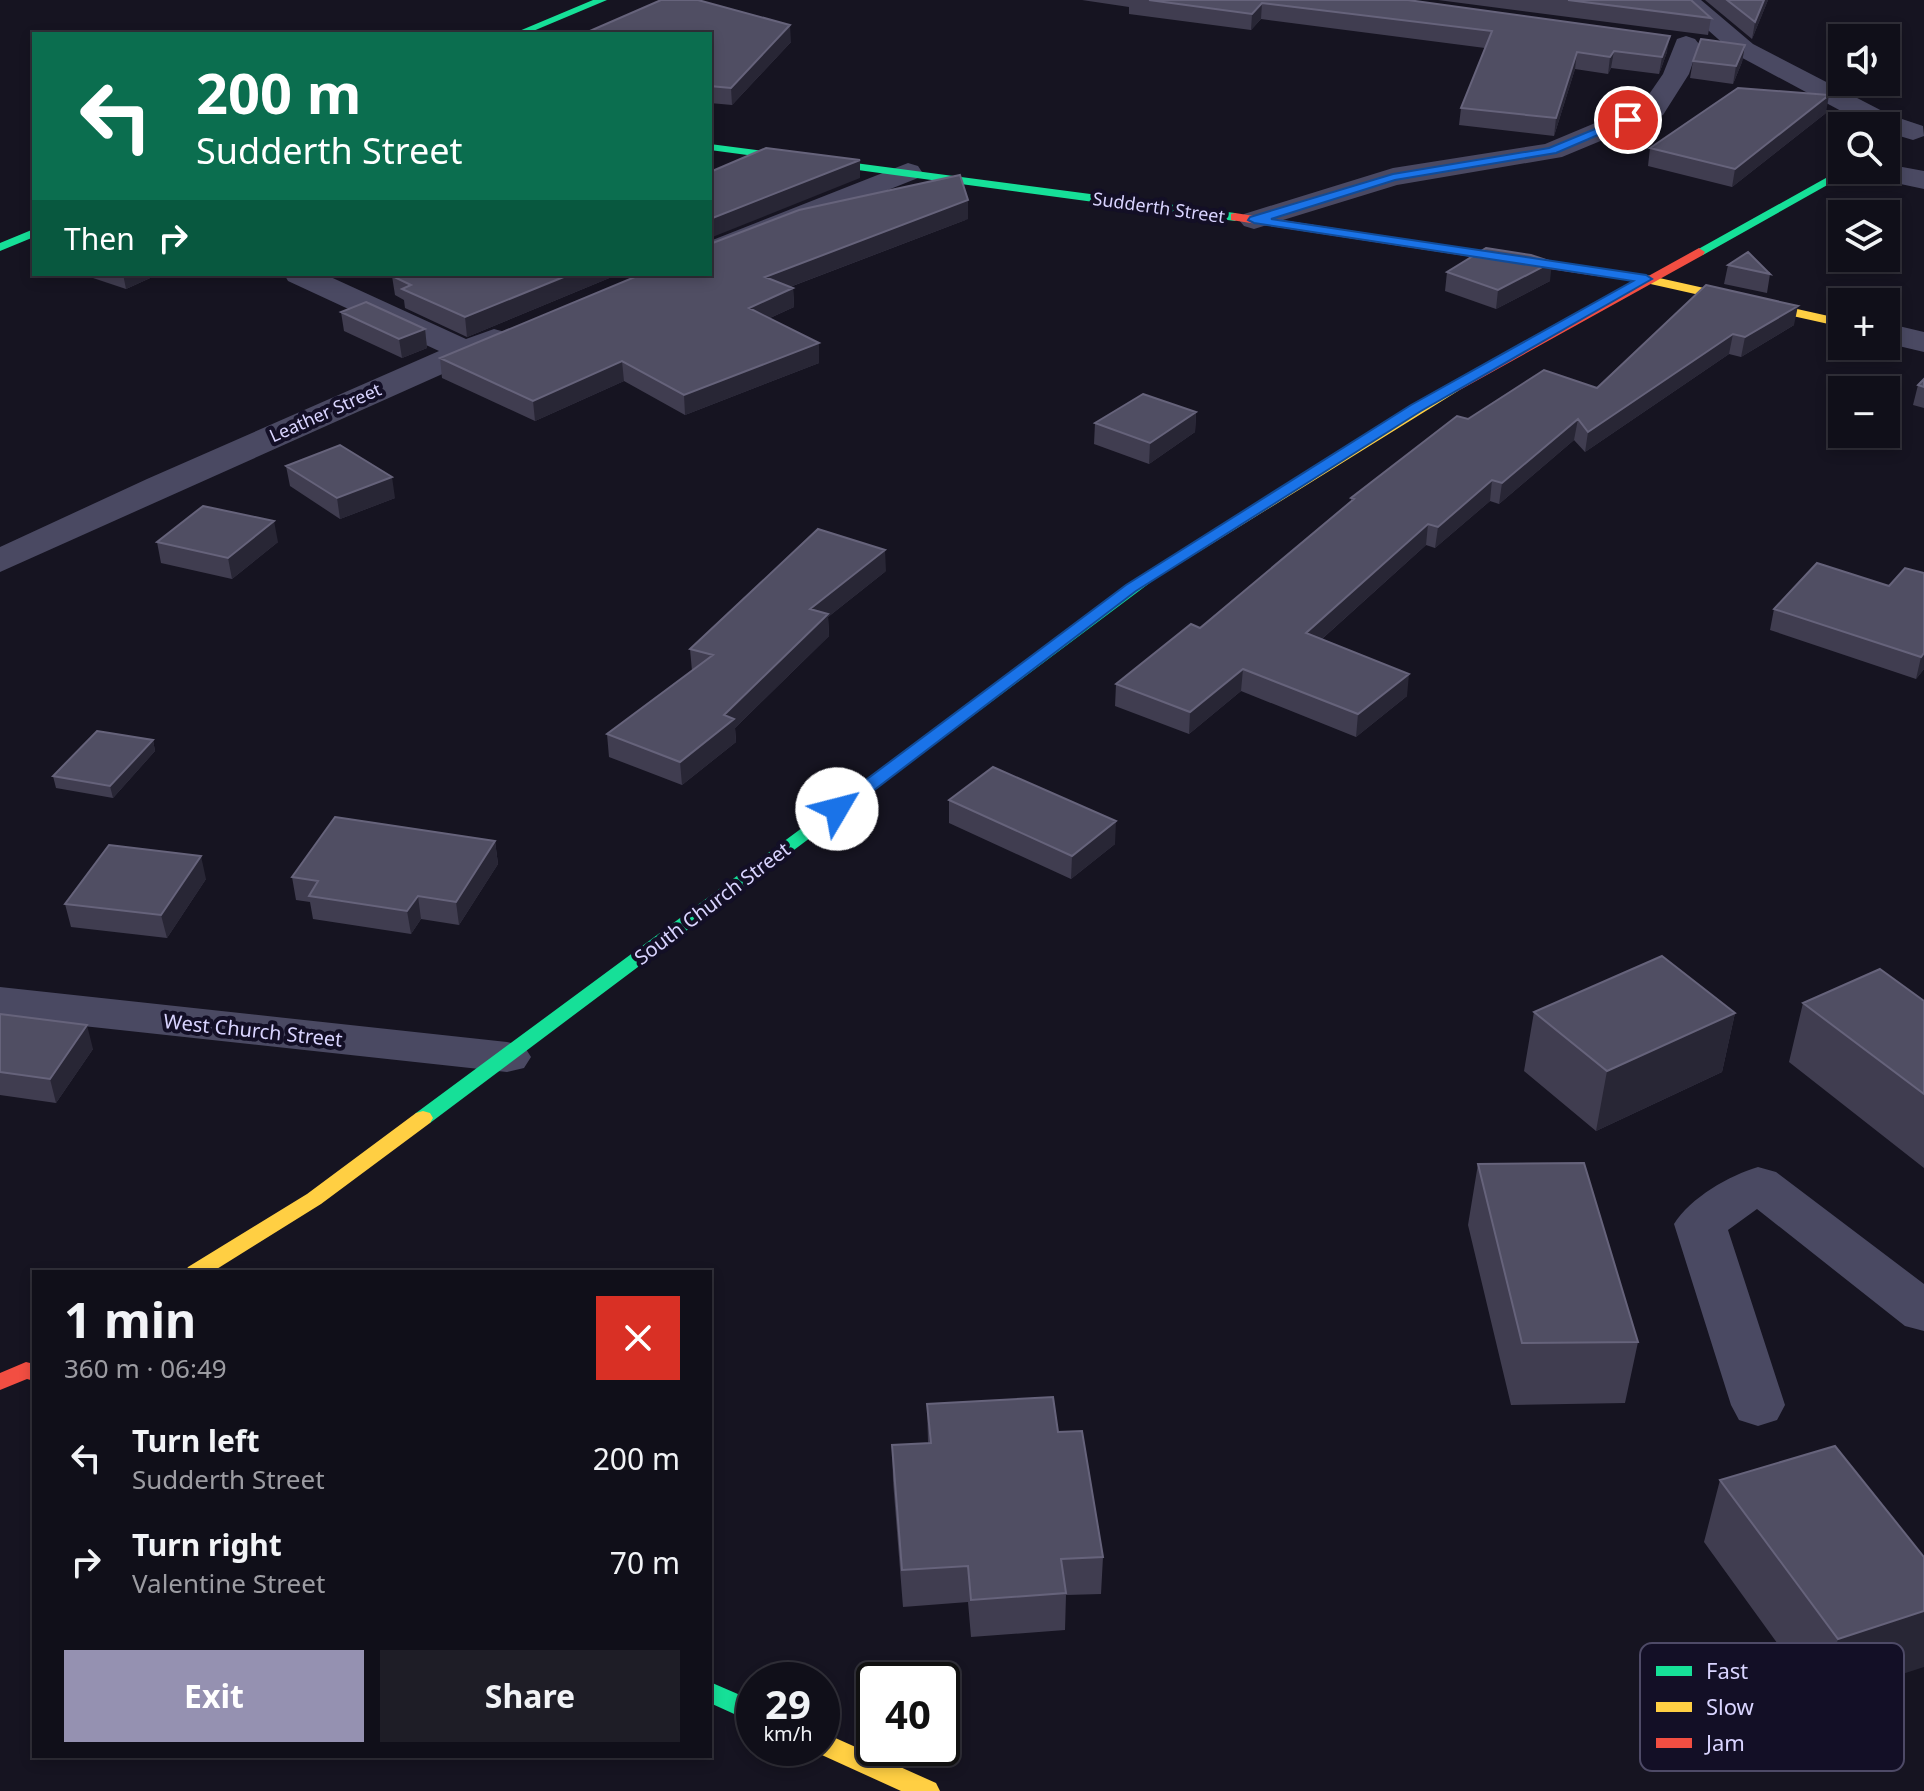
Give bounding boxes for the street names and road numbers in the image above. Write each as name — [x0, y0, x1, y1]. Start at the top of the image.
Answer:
street label: Sudderth Street — [1091, 186, 1227, 228]
street label: Leather Street — [265, 376, 385, 447]
street label: South Church Street — [629, 836, 795, 970]
street label: West Church Street — [162, 1007, 344, 1053]

